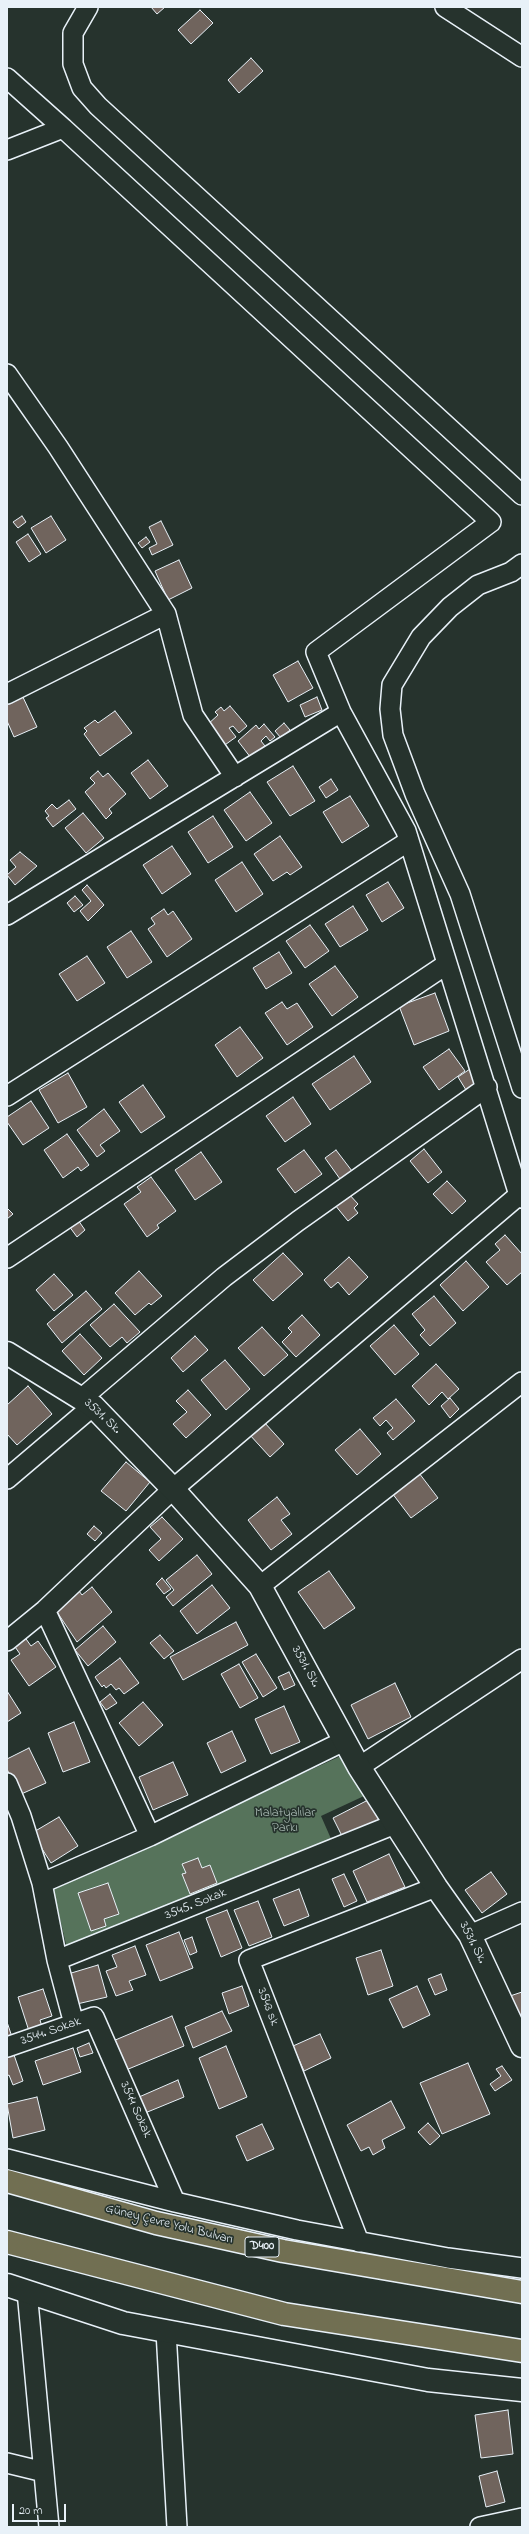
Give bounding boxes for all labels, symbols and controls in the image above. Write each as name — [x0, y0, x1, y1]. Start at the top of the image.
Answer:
street label: 3531. Sk. — [80, 1396, 124, 1438]
street label: 3531. Sk. — [287, 1644, 323, 1690]
park label: Malatyalılar Parkı — [255, 1806, 315, 1837]
street label: 3545. Sokak — [163, 1886, 229, 1924]
street label: 3531. Sk. — [455, 1919, 489, 1967]
street label: 3543 sk — [253, 1986, 281, 2028]
street label: 3544. Sokak — [19, 2014, 83, 2050]
street label: 3544 Sokak — [116, 2079, 154, 2141]
street label: Güney Çevre Yolu Bulvarı — [104, 2202, 234, 2248]
road number: D400 — [245, 2237, 279, 2257]
scale bar — [14, 2496, 68, 2522]
text: 20 m — [19, 2502, 42, 2520]

